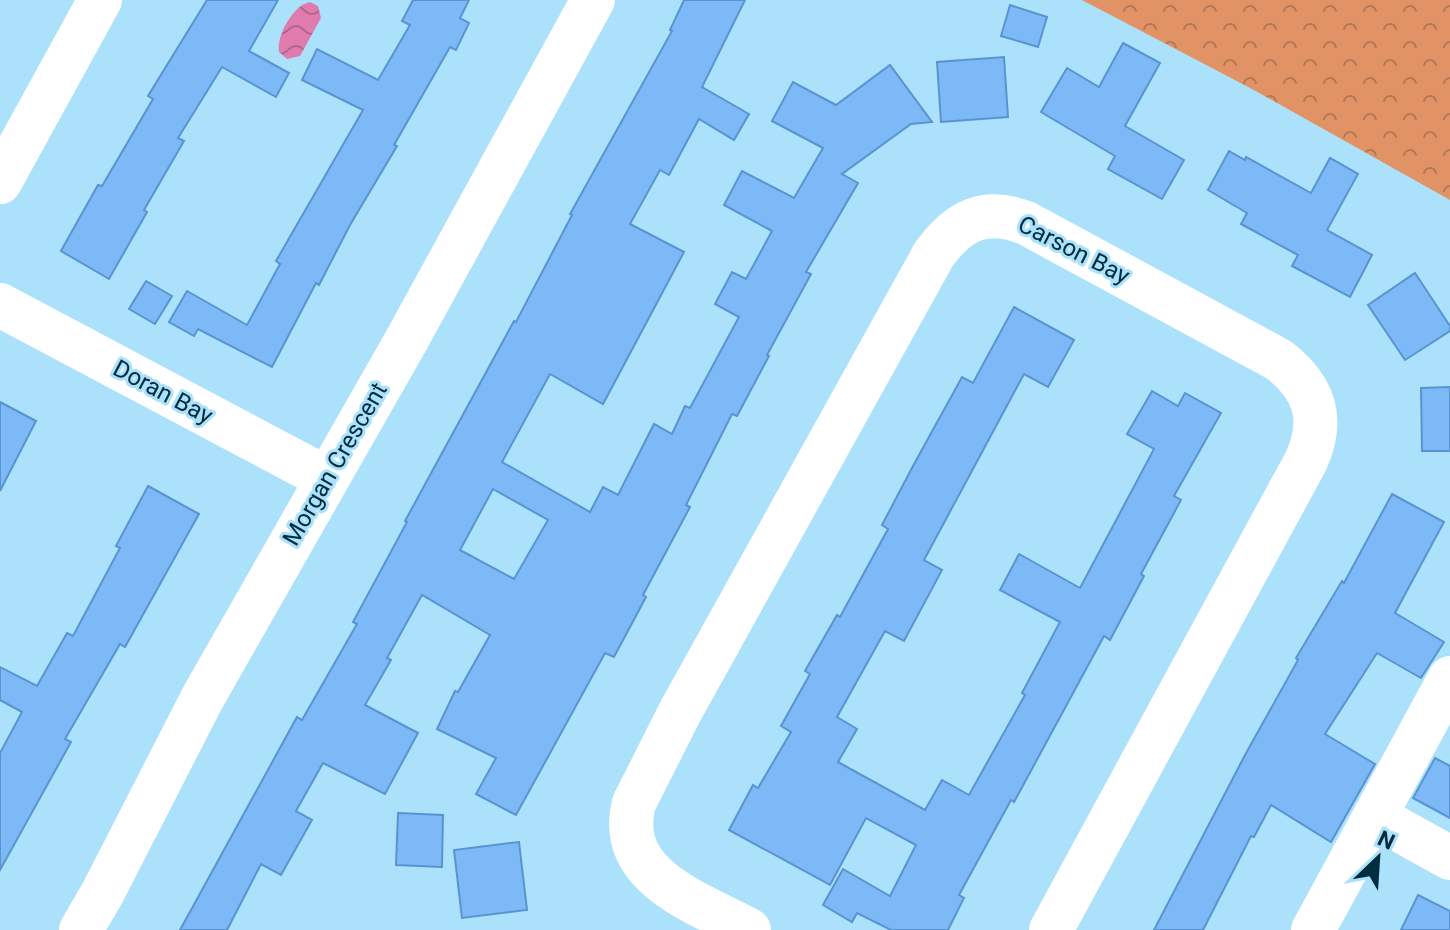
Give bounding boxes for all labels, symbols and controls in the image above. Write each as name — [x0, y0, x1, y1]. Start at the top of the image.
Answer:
street label: Carson Bay — [1014, 210, 1135, 290]
street label: Doran Bay — [108, 354, 218, 430]
street label: Morgan Crescent — [277, 377, 393, 550]
north arrow — [1338, 818, 1418, 898]
text: N — [1374, 826, 1399, 855]

